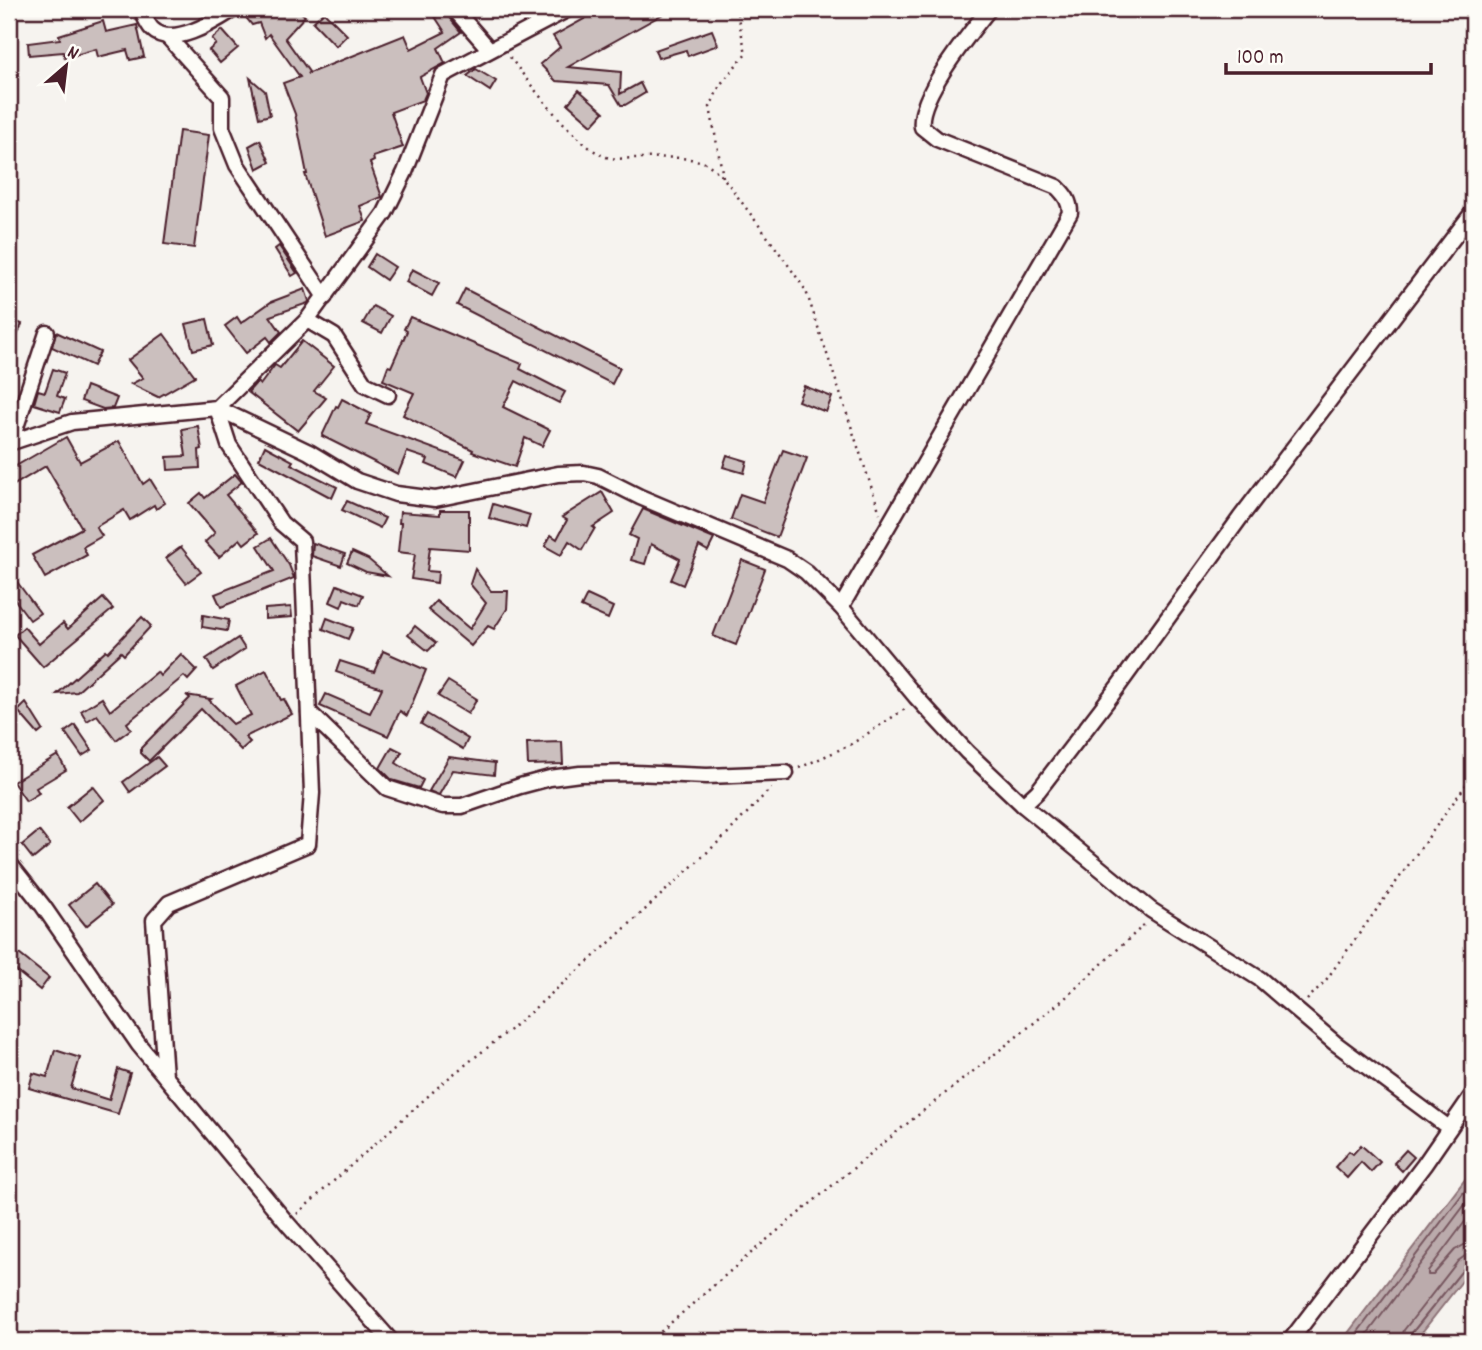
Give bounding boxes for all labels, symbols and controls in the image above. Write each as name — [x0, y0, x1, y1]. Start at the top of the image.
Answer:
north arrow — [32, 32, 102, 102]
scale bar — [1226, 32, 1431, 76]
text: N — [62, 40, 83, 68]
text: 100 m — [1237, 44, 1284, 74]

